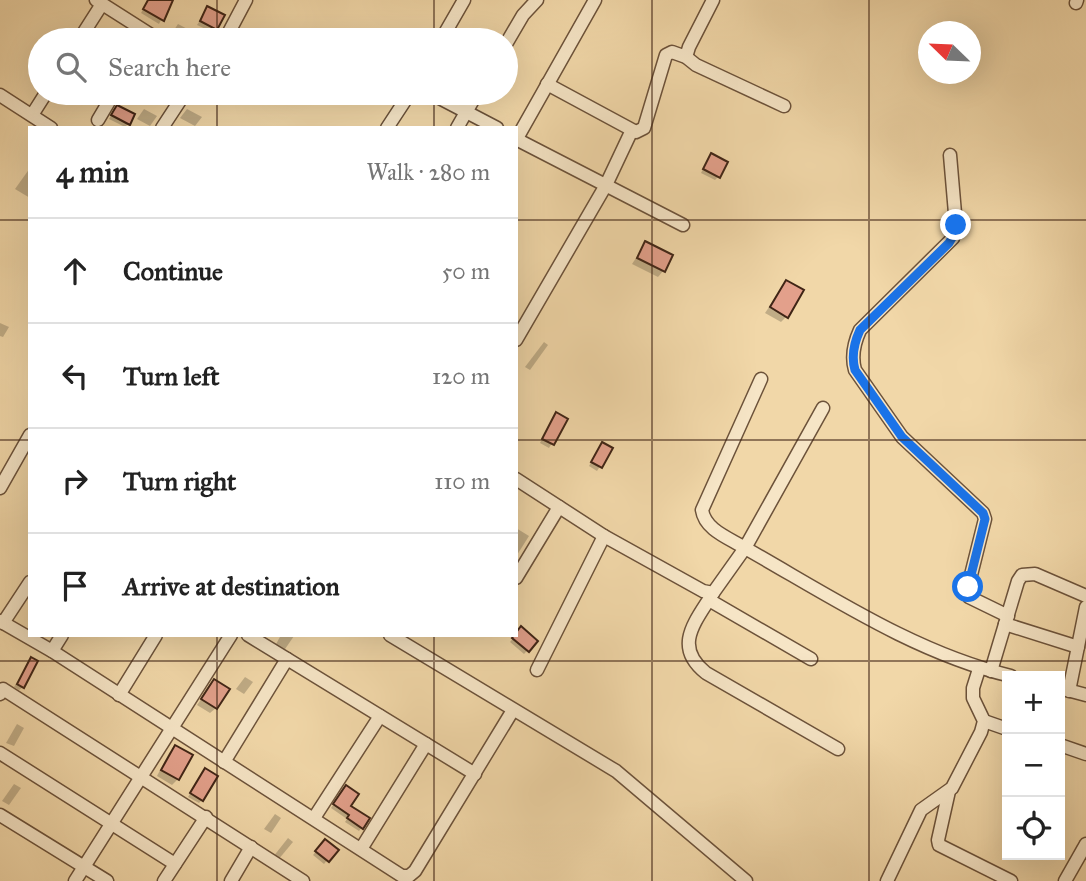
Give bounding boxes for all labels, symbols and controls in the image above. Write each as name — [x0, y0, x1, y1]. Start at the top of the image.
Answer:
north arrow — [918, 21, 981, 84]
search box — [28, 28, 518, 105]
icon: search — [52, 48, 90, 86]
text: Search here — [108, 51, 231, 83]
text: 4 min — [56, 154, 129, 190]
text: Walk · 280 m — [366, 158, 490, 186]
route end — [940, 209, 971, 240]
icon: ahead — [56, 252, 94, 290]
text: Continue — [123, 255, 223, 287]
text: 50 m — [442, 257, 490, 285]
icon: left — [56, 357, 94, 395]
text: Turn left — [123, 360, 219, 392]
text: 120 m — [432, 362, 490, 390]
icon: right — [56, 462, 94, 500]
text: Turn right — [123, 465, 236, 497]
text: 110 m — [434, 467, 490, 495]
icon: arrive — [56, 567, 94, 605]
text: Arrive at destination — [123, 570, 340, 602]
route start — [952, 571, 983, 602]
map controls — [1002, 671, 1065, 860]
button: + — [1002, 671, 1065, 734]
button: − — [1002, 734, 1065, 797]
button: locate — [1002, 797, 1065, 860]

